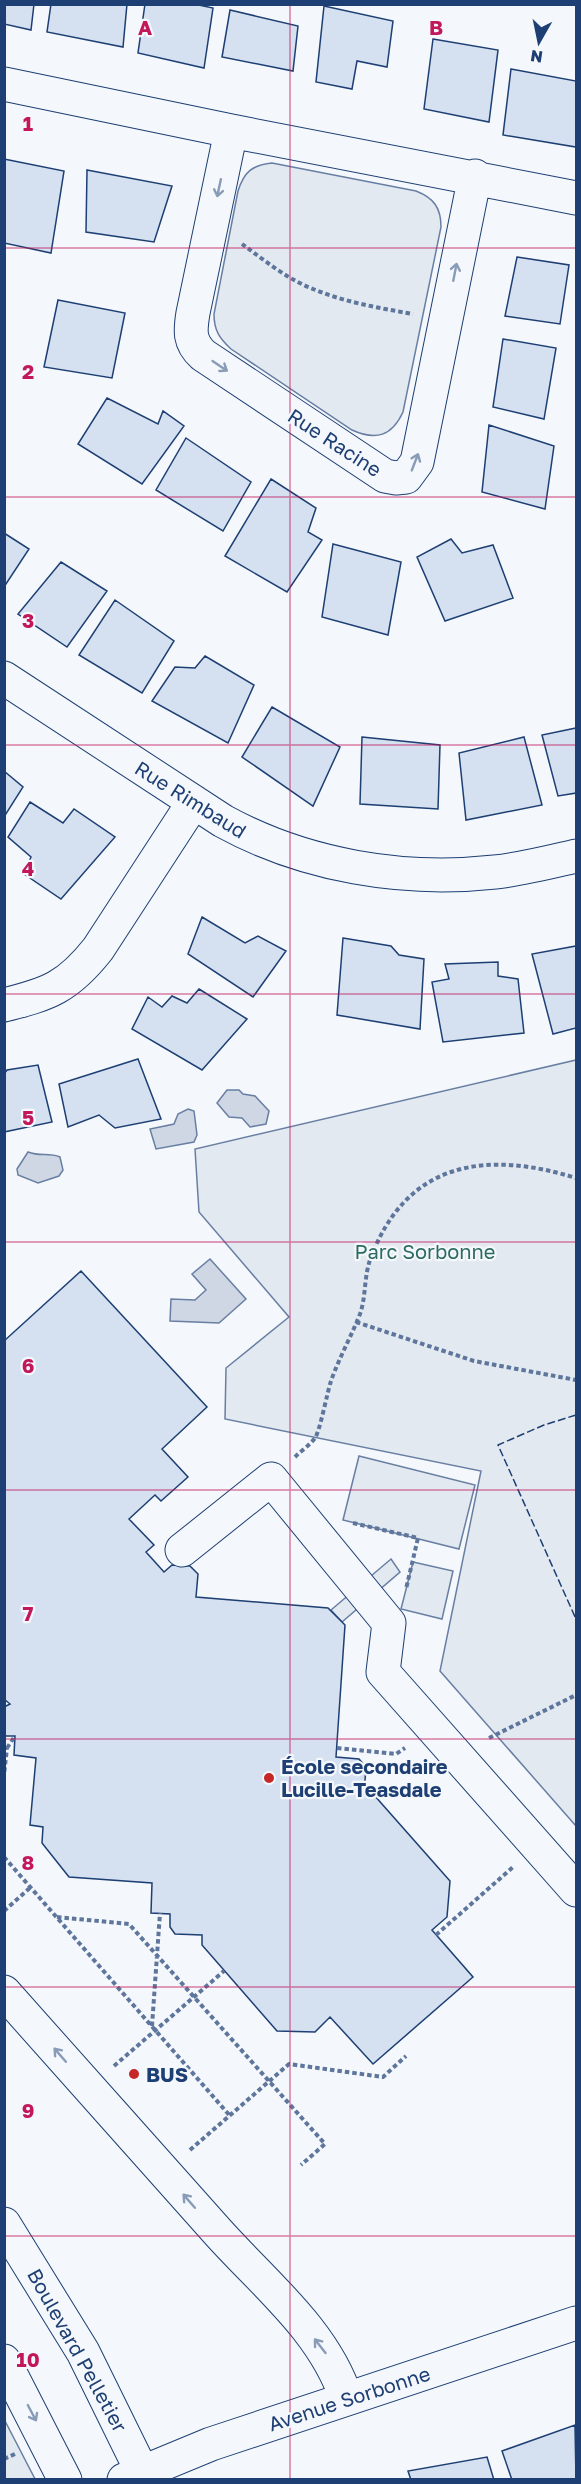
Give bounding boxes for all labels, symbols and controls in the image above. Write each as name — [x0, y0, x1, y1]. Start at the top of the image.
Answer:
north arrow — [509, 12, 569, 72]
text: A — [138, 15, 152, 39]
text: B — [429, 15, 443, 39]
text: N — [529, 46, 544, 68]
text: 1 — [23, 111, 33, 135]
one-way arrow — [213, 178, 224, 197]
one-way arrow — [450, 263, 461, 282]
text: 2 — [22, 359, 34, 383]
one-way arrow — [212, 360, 229, 373]
street label: Rue Racine — [284, 403, 386, 481]
one-way arrow — [410, 454, 421, 472]
text: 3 — [22, 608, 34, 632]
street label: Rue Rimbaud — [131, 755, 251, 843]
text: 4 — [22, 856, 34, 880]
text: 5 — [22, 1105, 34, 1129]
park label: Parc Sorbonne — [355, 1239, 495, 1263]
text: 6 — [22, 1353, 34, 1377]
text: 7 — [23, 1601, 34, 1625]
place label: École secondaire Lucille-Teasdale — [281, 1754, 448, 1801]
marker: École secondaire Lucille-Teasdale — [262, 1771, 276, 1785]
text: 8 — [22, 1850, 34, 1874]
one-way arrow — [53, 2048, 67, 2063]
place label: BUS — [146, 2062, 188, 2086]
marker: BUS — [127, 2067, 141, 2081]
text: 9 — [22, 2098, 34, 2122]
one-way arrow — [183, 2193, 196, 2209]
street label: Boulevard Pelletier — [23, 2264, 133, 2436]
one-way arrow — [313, 2338, 326, 2354]
text: 10 — [16, 2347, 40, 2371]
street label: Avenue Sorbonne — [265, 2361, 433, 2435]
one-way arrow — [27, 2403, 38, 2421]

